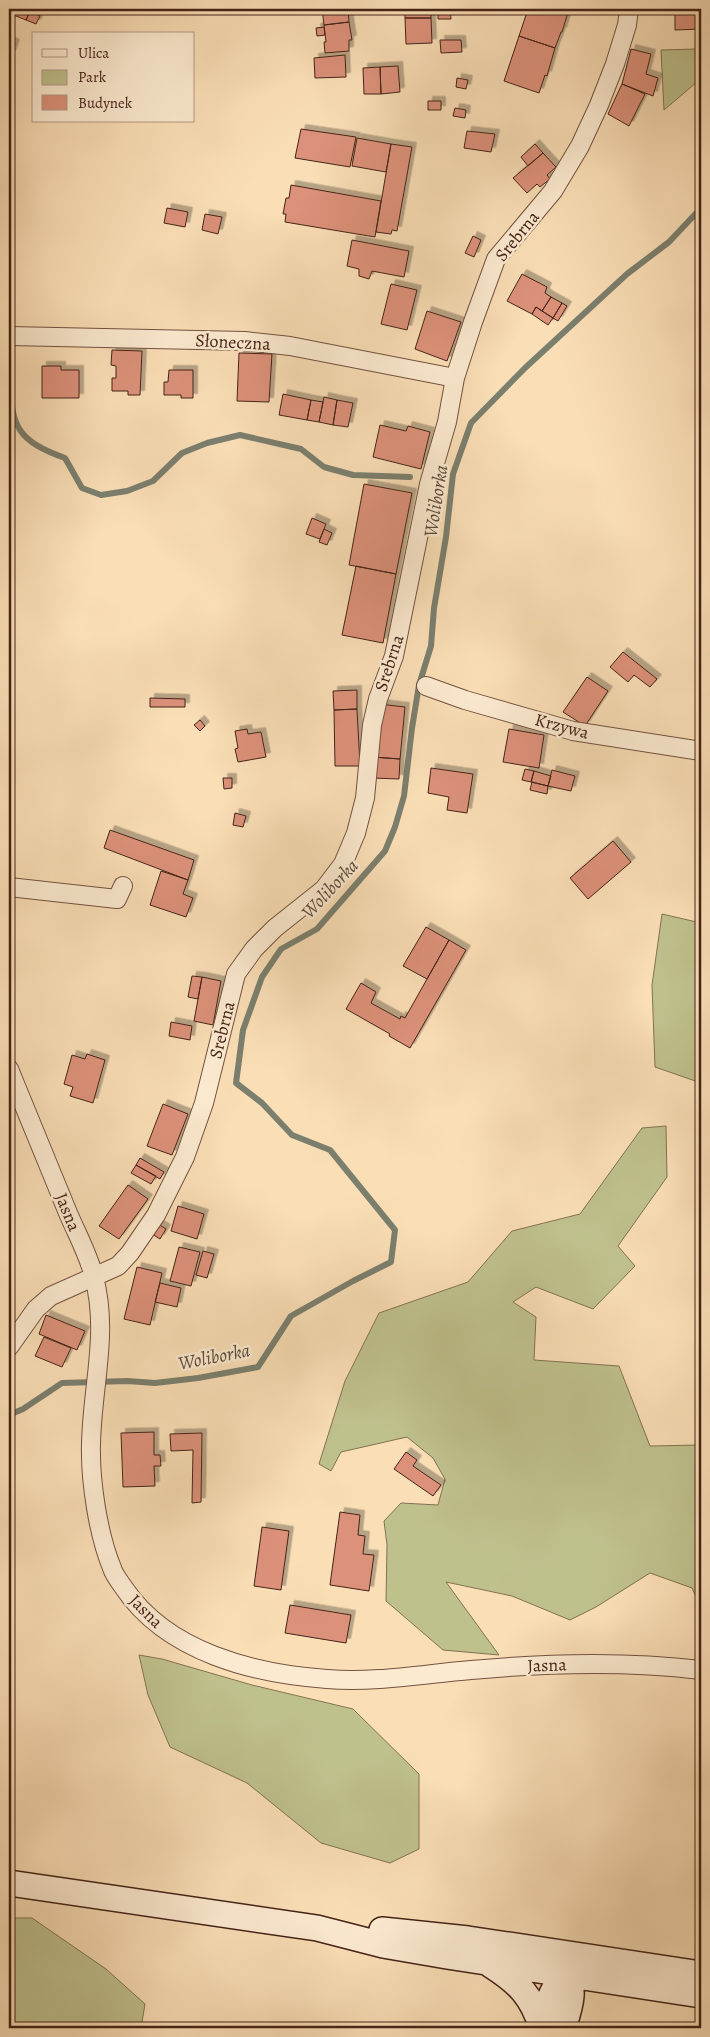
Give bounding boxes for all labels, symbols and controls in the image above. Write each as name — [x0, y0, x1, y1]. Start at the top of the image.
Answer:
legend — [32, 32, 195, 122]
text: Ulica — [78, 43, 109, 63]
text: Park — [78, 67, 107, 87]
text: Budynek — [78, 93, 133, 113]
street label: Srebrna — [489, 205, 545, 266]
street label: Słoneczna — [195, 328, 272, 356]
water label: Woliborka — [417, 463, 455, 539]
street label: Srebrna — [369, 631, 410, 694]
street label: Krzywa — [532, 707, 592, 745]
water label: Woliborka — [296, 853, 364, 924]
street label: Srebrna — [203, 998, 241, 1061]
street label: Jasna — [50, 1189, 87, 1235]
water label: Woliborka — [176, 1337, 252, 1377]
street label: Jasna — [124, 1589, 169, 1634]
street label: Jasna — [527, 1652, 568, 1678]

